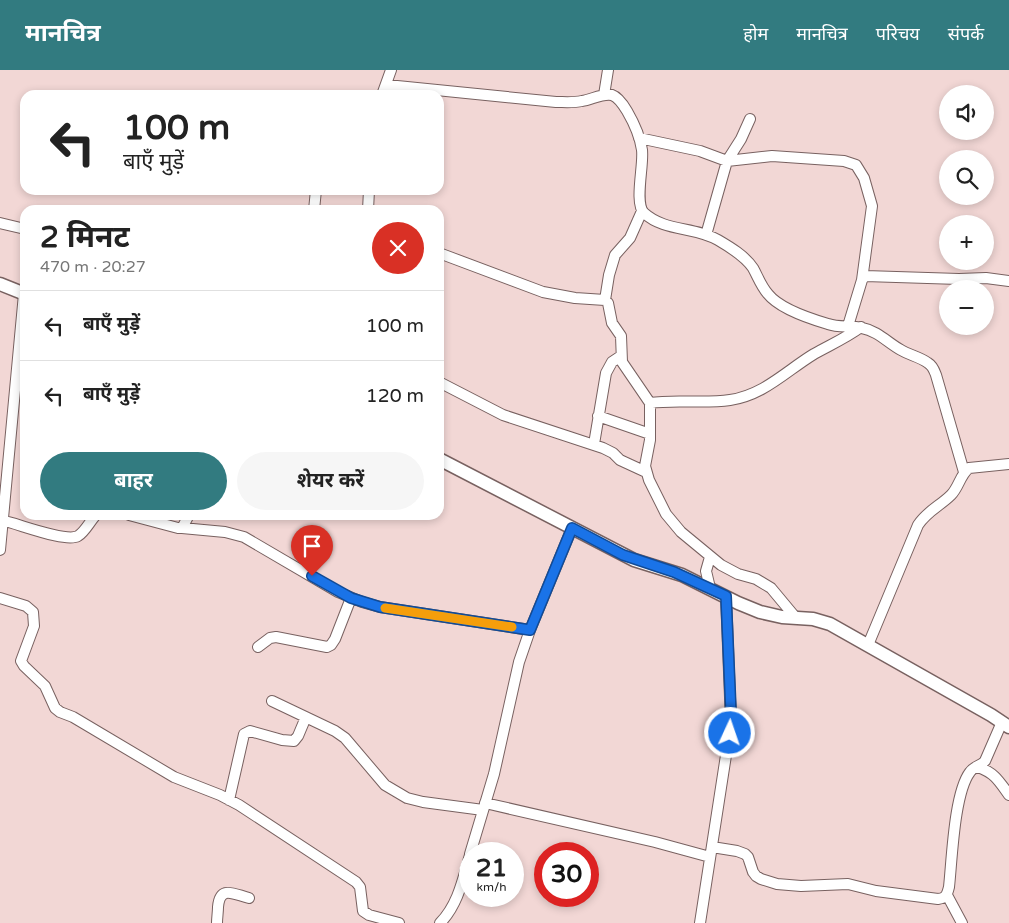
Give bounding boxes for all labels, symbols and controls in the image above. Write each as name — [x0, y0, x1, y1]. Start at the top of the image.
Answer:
text: मानचित्र — [25, 19, 101, 48]
text: होम — [743, 23, 768, 45]
text: मानचित्र — [796, 23, 848, 45]
text: परिचय — [876, 23, 920, 45]
text: संपर्क — [948, 23, 984, 45]
map controls — [939, 85, 994, 335]
button: sound — [939, 85, 994, 140]
text: 100 m — [123, 107, 230, 149]
icon: left — [40, 110, 105, 175]
text: बाएँ मुड़ें — [123, 149, 184, 175]
button: search — [939, 150, 994, 205]
button: + — [939, 215, 994, 270]
text: 2 मिनट — [40, 219, 130, 256]
button: close — [372, 222, 424, 274]
text: 470 m · 20:27 — [40, 257, 146, 277]
button: − — [939, 280, 994, 335]
icon: left — [40, 312, 68, 340]
text: बाएँ मुड़ें — [83, 313, 140, 335]
text: 100 m — [366, 315, 424, 337]
icon: left — [40, 382, 68, 410]
text: बाएँ मुड़ें — [83, 383, 140, 405]
text: 120 m — [366, 385, 424, 407]
button: बाहर — [40, 452, 227, 510]
button: शेयर करें — [237, 452, 424, 510]
pin — [291, 525, 333, 576]
icon: arrive — [298, 532, 326, 560]
position arrow — [703, 706, 755, 758]
speed limit sign: 30 — [534, 842, 599, 907]
text: 21 — [476, 853, 507, 883]
text: km/h — [476, 880, 507, 894]

